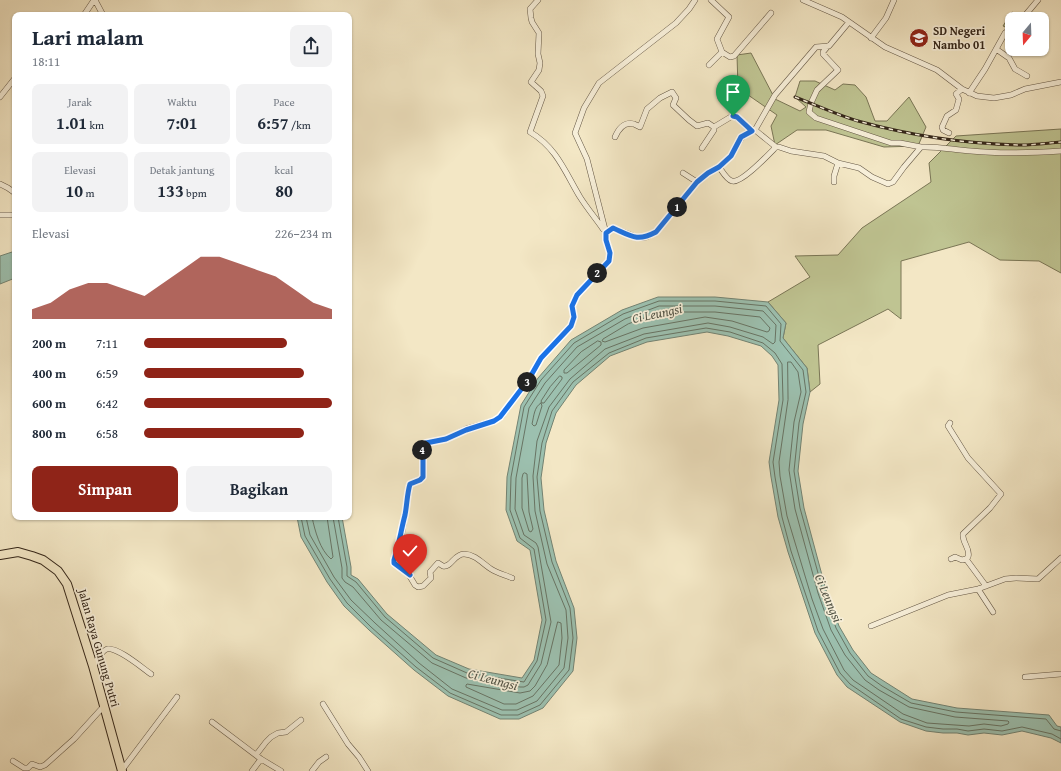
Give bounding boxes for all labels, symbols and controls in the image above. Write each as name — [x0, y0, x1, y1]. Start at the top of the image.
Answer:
north arrow — [1005, 12, 1049, 56]
map controls — [1005, 12, 1049, 56]
text: Lari malam — [32, 21, 144, 53]
place label: SD Negeri Nambo 01 — [933, 22, 985, 53]
button: share — [290, 25, 332, 67]
school or university icon: SD Negeri Nambo 01 — [908, 27, 930, 49]
text: 18:11 — [32, 52, 60, 71]
pin — [716, 75, 750, 116]
icon: arrive — [722, 81, 744, 103]
text: Jarak — [68, 94, 92, 110]
text: Waktu — [167, 94, 197, 110]
text: Pace — [273, 94, 295, 110]
text: 1.01 — [56, 110, 87, 135]
text: 7:01 — [166, 110, 198, 135]
text: 6:57 — [257, 110, 289, 135]
text: km — [87, 117, 104, 133]
text: /km — [289, 117, 311, 133]
text: Elevasi — [64, 162, 96, 178]
text: Detak jantung — [150, 162, 214, 178]
text: kcal — [275, 162, 293, 178]
text: 10 — [65, 178, 83, 203]
text: 133 — [157, 178, 184, 203]
text: 80 — [275, 178, 293, 203]
text: m — [83, 185, 95, 201]
text: bpm — [184, 185, 207, 201]
pin: 1 — [667, 197, 687, 217]
text: 1 — [674, 199, 680, 215]
text: Elevasi — [32, 224, 70, 243]
text: 226–234 m — [275, 224, 332, 243]
pin: 2 — [587, 263, 607, 283]
text: 2 — [594, 265, 600, 281]
water label: Ci Leungsi — [630, 299, 685, 328]
text: 200 m — [32, 334, 66, 353]
text: 7:11 — [96, 334, 118, 353]
text: 400 m — [32, 364, 66, 383]
text: 6:59 — [96, 364, 118, 383]
pin: 3 — [517, 372, 537, 392]
text: 3 — [524, 374, 530, 390]
text: 600 m — [32, 394, 66, 413]
text: 6:42 — [96, 394, 118, 413]
text: 800 m — [32, 424, 66, 443]
text: 6:58 — [96, 424, 118, 443]
pin: 4 — [412, 440, 432, 460]
text: 4 — [419, 442, 425, 458]
button: Simpan — [32, 466, 178, 512]
button: Bagikan — [186, 466, 332, 512]
pin — [393, 534, 427, 575]
icon: check — [399, 540, 421, 562]
water label: Ci Leungsi — [810, 571, 847, 626]
street label: Jalan Raya Gunung Putri — [74, 585, 125, 710]
water label: Ci Leungsi — [466, 664, 520, 695]

